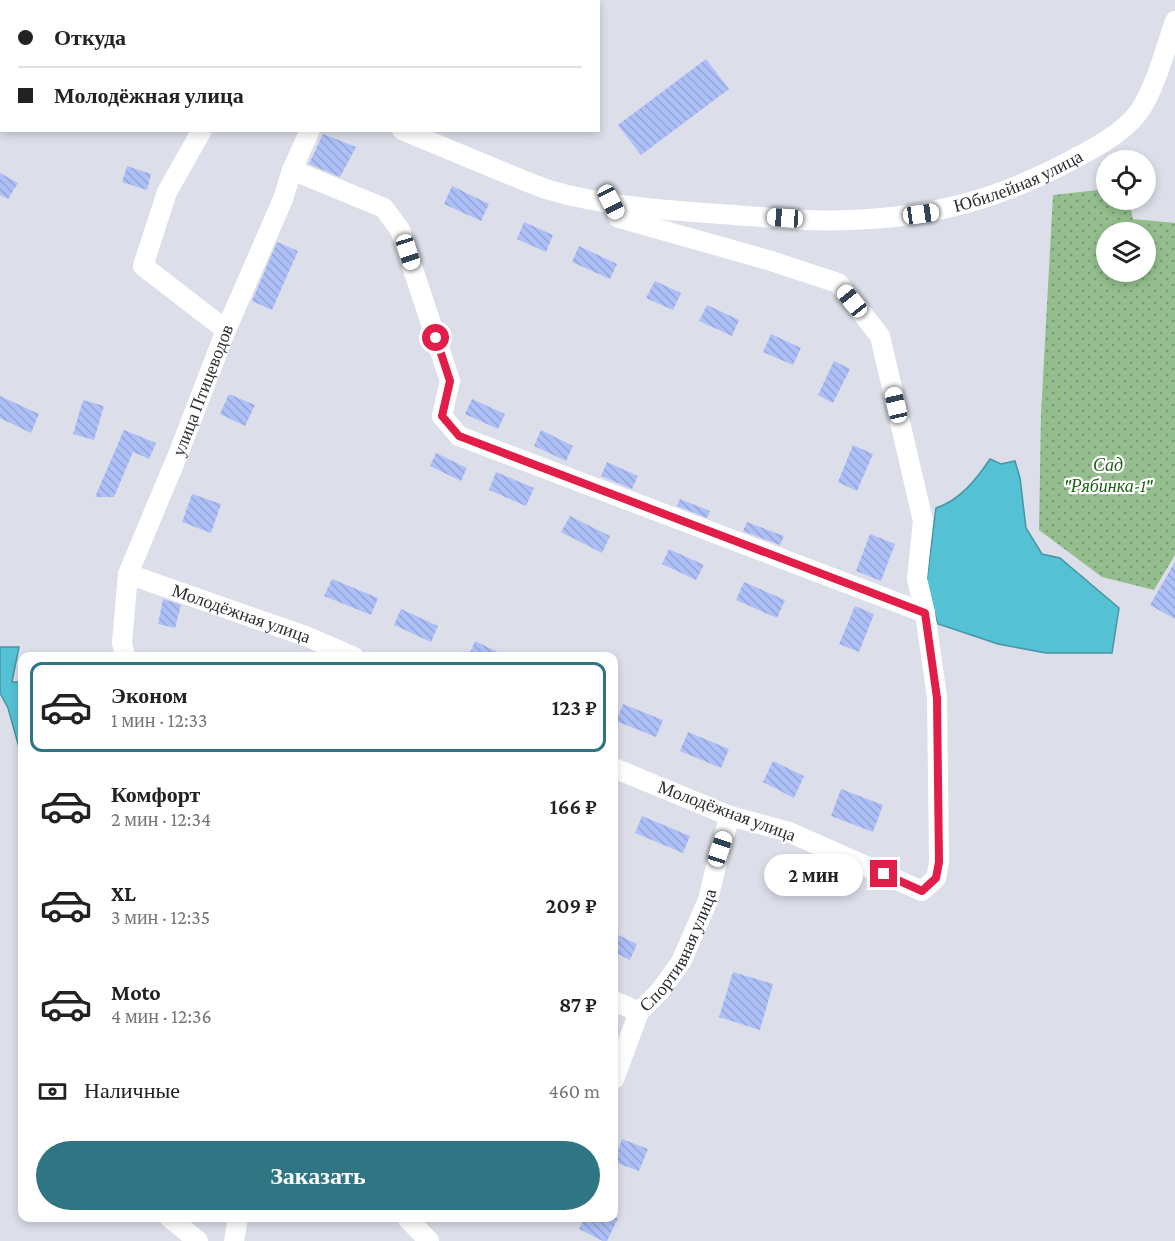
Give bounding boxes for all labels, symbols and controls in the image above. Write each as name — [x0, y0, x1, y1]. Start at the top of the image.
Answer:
text: Откуда — [54, 25, 126, 50]
text: Молодёжная улица — [54, 83, 244, 108]
street label: Юбилейная улица — [951, 146, 1086, 216]
map controls — [1096, 150, 1156, 282]
button: locate — [1096, 150, 1156, 210]
car — [595, 182, 627, 222]
car — [902, 203, 940, 225]
car — [766, 208, 804, 228]
button: layers — [1096, 222, 1156, 282]
car — [394, 232, 422, 272]
car — [834, 281, 870, 321]
street label: улица Птицеводов — [168, 321, 237, 459]
route start — [422, 324, 449, 351]
car — [883, 385, 909, 425]
park label: Сад "Рябинка-1" — [1064, 455, 1153, 496]
street label: Молодёжная улица — [169, 580, 313, 647]
icon: car — [39, 680, 93, 734]
text: Эконом — [111, 683, 188, 708]
text: 123 ₽ — [552, 695, 597, 720]
text: 1 мин · 12:33 — [111, 709, 207, 731]
street label: Молодёжная улица — [655, 777, 799, 845]
icon: car — [39, 779, 93, 833]
text: Комфорт — [111, 782, 200, 807]
text: 166 ₽ — [550, 794, 597, 819]
text: 2 мин · 12:34 — [111, 808, 211, 830]
car — [706, 829, 734, 869]
callout: 2 мин — [764, 853, 863, 895]
route end — [870, 860, 897, 887]
text: 2 мин — [788, 864, 839, 886]
icon: car — [39, 878, 93, 932]
text: XL — [111, 881, 136, 906]
street label: Спортивная улица — [635, 887, 720, 1016]
text: 209 ₽ — [545, 893, 597, 918]
text: 3 мин · 12:35 — [111, 906, 210, 928]
icon: car — [39, 977, 93, 1031]
text: Moto — [111, 980, 161, 1005]
text: 87 ₽ — [559, 992, 597, 1017]
text: 4 мин · 12:36 — [111, 1005, 212, 1027]
icon: cash — [36, 1075, 69, 1108]
text: Наличные — [84, 1078, 180, 1103]
text: 460 m — [548, 1080, 600, 1102]
button: Заказать — [36, 1141, 600, 1210]

